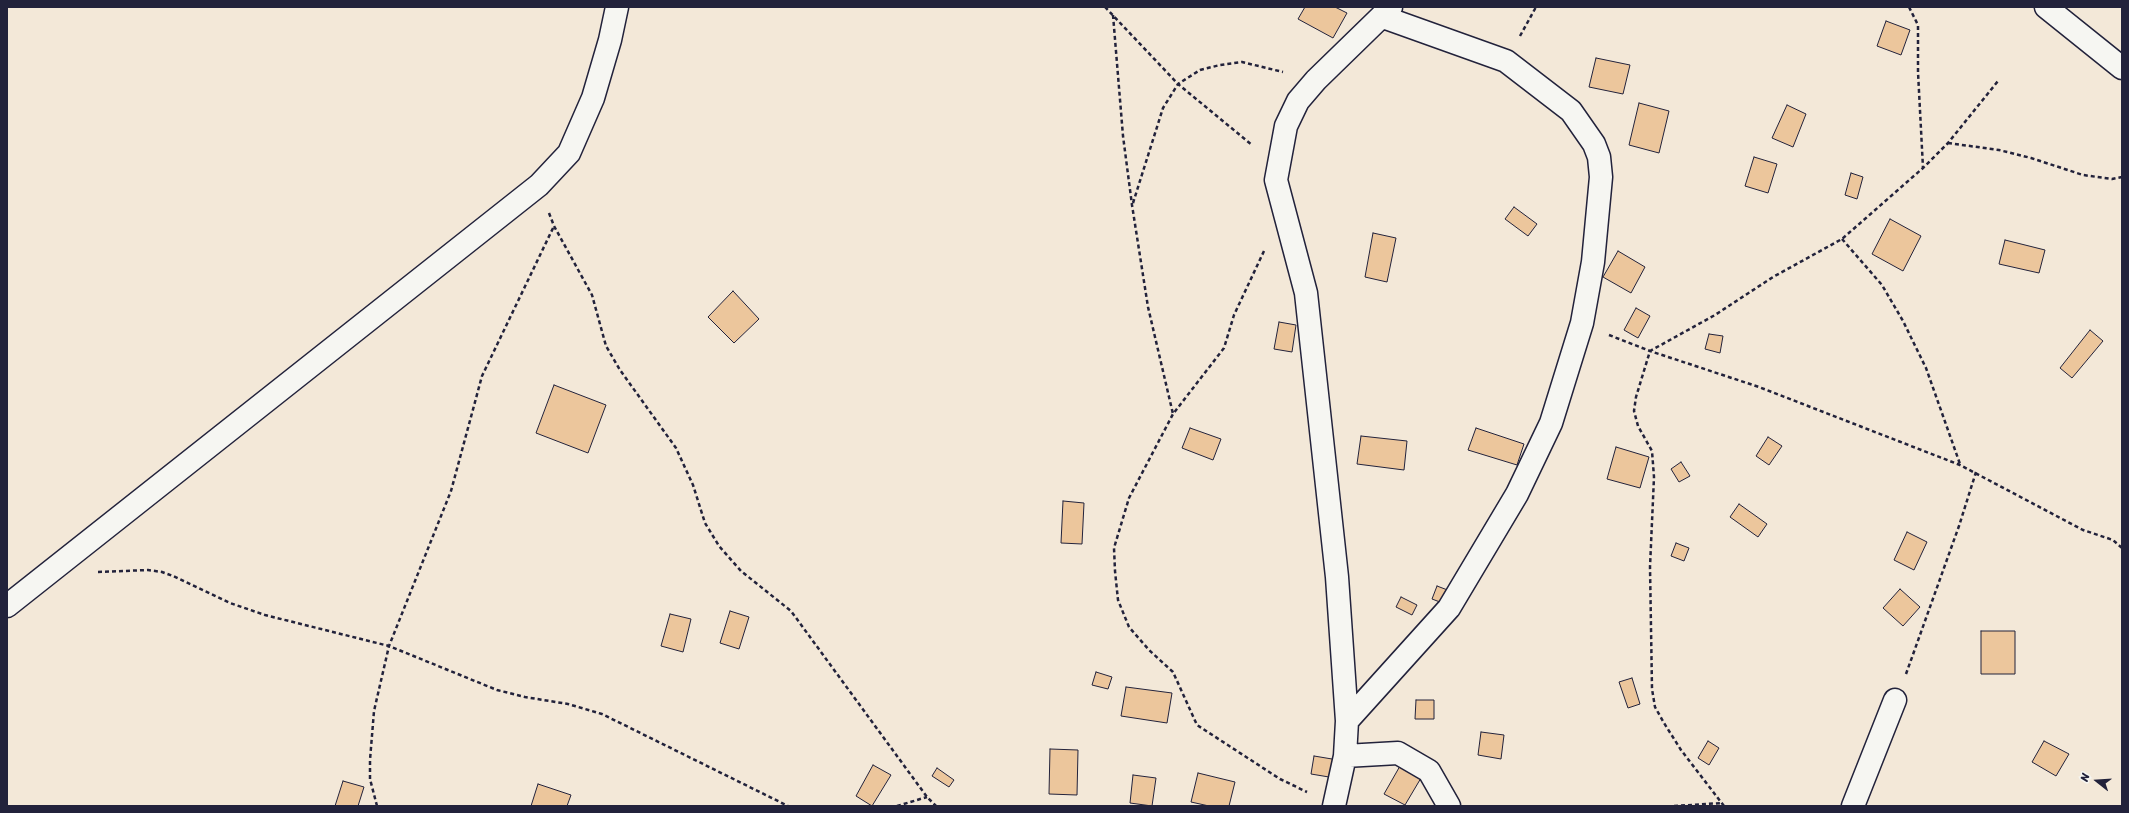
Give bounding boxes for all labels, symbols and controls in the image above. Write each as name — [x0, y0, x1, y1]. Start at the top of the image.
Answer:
north arrow — [2077, 761, 2117, 801]
text: N — [2075, 771, 2095, 784]

